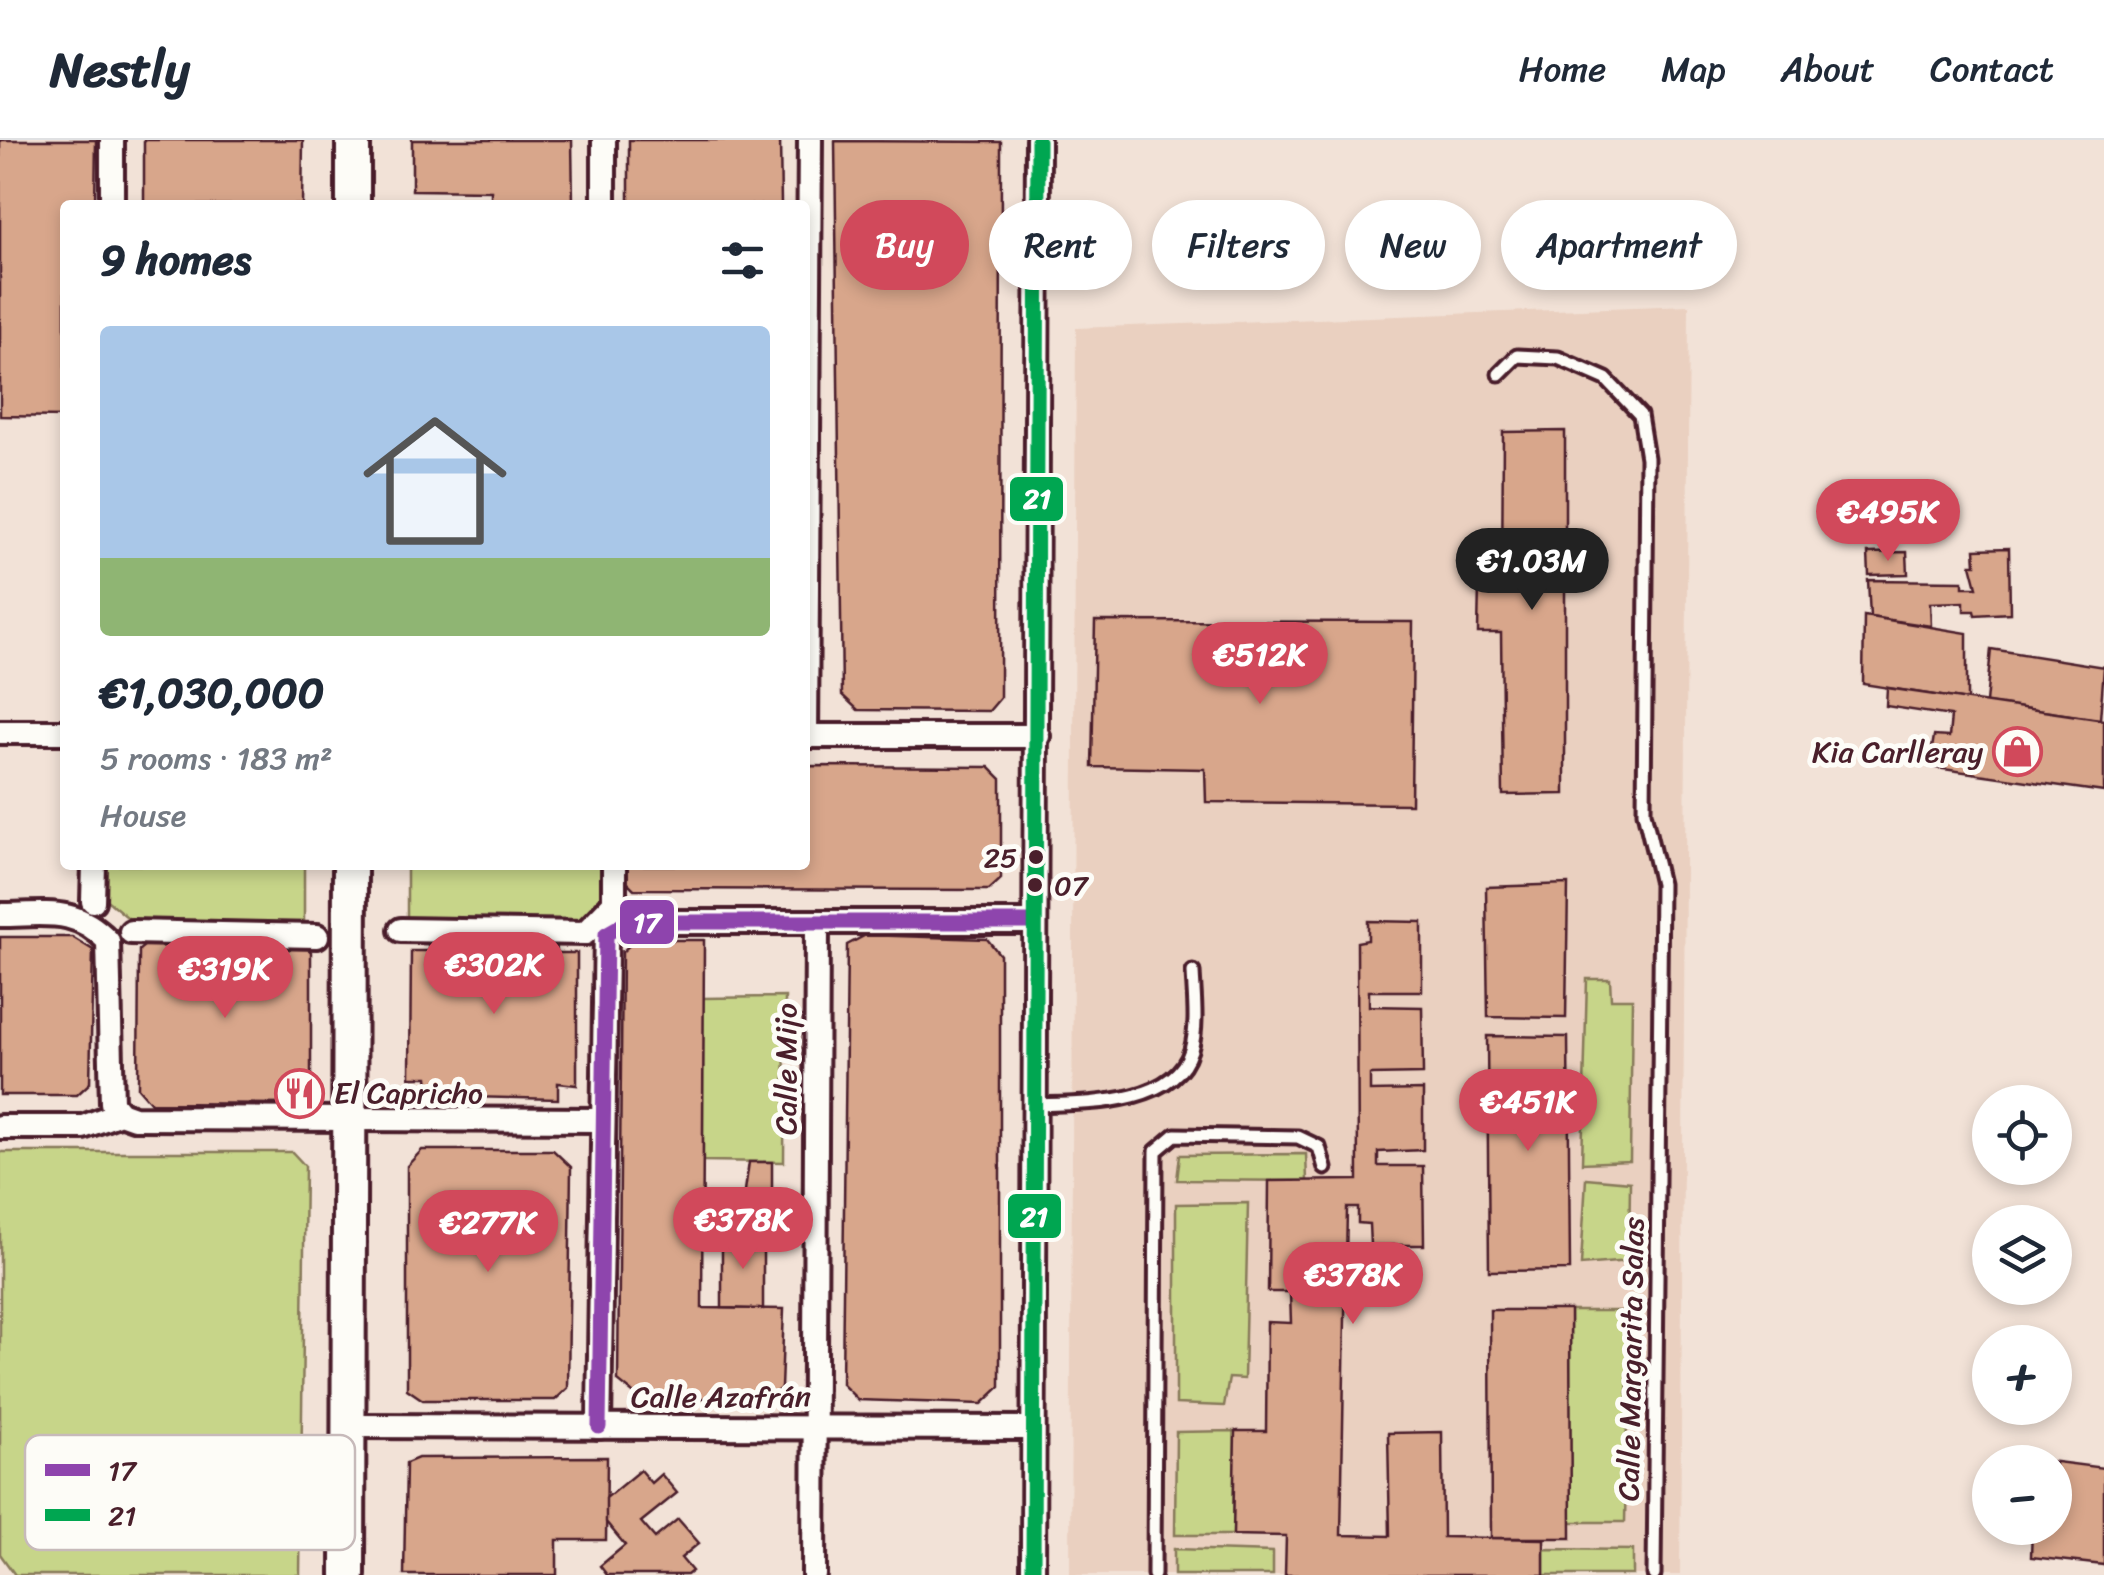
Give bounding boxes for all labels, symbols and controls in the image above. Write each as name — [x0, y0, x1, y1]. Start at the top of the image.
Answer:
text: Nestly — [50, 27, 190, 112]
text: Home — [1519, 38, 1606, 100]
text: Map — [1661, 38, 1726, 100]
text: About — [1781, 38, 1875, 100]
text: Contact — [1930, 38, 2054, 100]
chip: Buy — [840, 200, 969, 290]
chip: Rent — [989, 200, 1132, 290]
chip: Filters — [1152, 200, 1325, 290]
chip: New — [1345, 200, 1481, 290]
chip: Apartment — [1501, 200, 1737, 290]
text: 9 homes — [100, 223, 251, 297]
icon: filters — [715, 233, 770, 288]
icon: home — [345, 391, 525, 571]
text: 21 — [1022, 474, 1051, 523]
line badge: 21 — [1008, 475, 1065, 523]
pin: €495K — [1818, 479, 1958, 564]
text: €495K — [1838, 483, 1938, 540]
pin: €1.03M — [1451, 528, 1613, 613]
text: €1.03M — [1478, 532, 1586, 589]
pin: €512K — [1190, 622, 1330, 707]
text: €512K — [1214, 626, 1306, 683]
text: €1,030,000 — [100, 656, 324, 730]
place label: Kia Carlleray — [1812, 725, 1983, 779]
shop icon: Kia Carlleray — [1992, 726, 2044, 778]
text: 5 rooms · 183 m² — [100, 730, 332, 787]
text: House — [100, 787, 186, 844]
place label: 25 — [984, 833, 1017, 882]
marker: 25 — [1026, 847, 1046, 867]
place label: 07 — [1054, 861, 1090, 910]
marker: 07 — [1025, 875, 1045, 895]
line badge: 17 — [618, 898, 676, 946]
text: 17 — [633, 898, 663, 947]
pin: €302K — [424, 932, 564, 1017]
pin: €319K — [155, 936, 295, 1021]
text: €302K — [446, 936, 542, 993]
text: €319K — [179, 940, 271, 997]
street label: Calle Mijo — [759, 1003, 813, 1135]
place label: El Capricho — [334, 1066, 483, 1120]
restaurant icon: El Capricho — [273, 1067, 325, 1119]
pin: €451K — [1458, 1069, 1598, 1154]
text: €451K — [1481, 1073, 1575, 1130]
map controls — [1972, 1085, 2072, 1545]
button: locate — [1972, 1085, 2072, 1185]
pin: €378K — [673, 1187, 813, 1272]
pin: €277K — [418, 1190, 558, 1275]
text: €378K — [695, 1191, 791, 1248]
line badge: 21 — [1006, 1192, 1063, 1240]
text: 21 — [1019, 1192, 1048, 1241]
text: €277K — [440, 1194, 536, 1251]
button: layers — [1972, 1205, 2072, 1305]
street label: Calle Margarita Salas — [1602, 1216, 1660, 1502]
pin: €378K — [1283, 1242, 1423, 1327]
text: €378K — [1305, 1246, 1401, 1303]
button: + — [1972, 1325, 2072, 1425]
street label: Calle Azafrán — [631, 1370, 811, 1424]
legend — [25, 1435, 355, 1550]
button: − — [1972, 1445, 2072, 1545]
text: 17 — [108, 1446, 138, 1495]
text: 21 — [108, 1491, 136, 1540]

